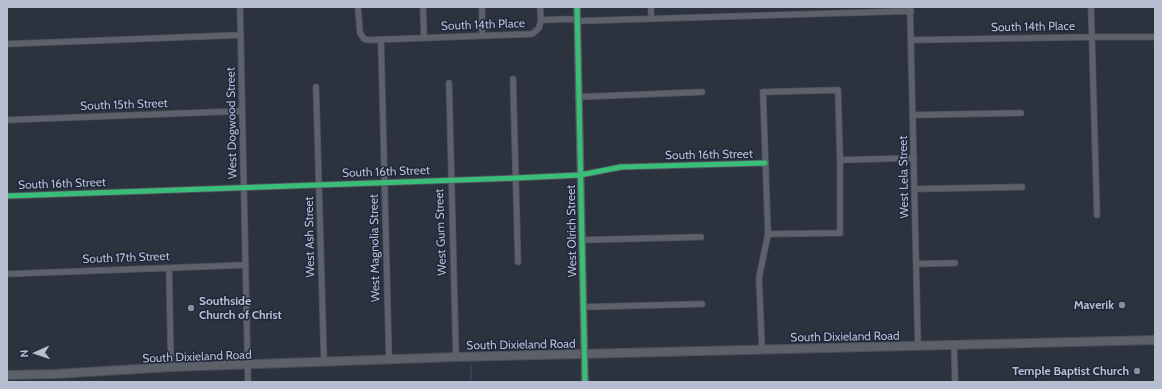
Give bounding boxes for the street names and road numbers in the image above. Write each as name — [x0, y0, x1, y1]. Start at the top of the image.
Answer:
street label: South 14th Place — [441, 16, 525, 34]
street label: South 14th Place — [991, 19, 1075, 35]
street label: West Dogwood Street — [224, 67, 240, 179]
street label: South 15th Street — [80, 96, 168, 114]
street label: West Lela Street — [896, 135, 912, 219]
street label: South 16th Street — [665, 147, 753, 163]
street label: South 16th Street — [342, 163, 430, 181]
street label: South 16th Street — [18, 175, 106, 193]
street label: West Olrich Street — [564, 185, 580, 277]
street label: West Gum Street — [432, 188, 450, 276]
street label: West Magnolia Street — [367, 194, 383, 302]
street label: West Ash Street — [302, 196, 318, 278]
street label: South 17th Street — [82, 249, 170, 267]
street label: South Dixieland Road — [790, 329, 900, 345]
street label: South Dixieland Road — [466, 337, 576, 353]
street label: South Dixieland Road — [142, 348, 252, 366]

